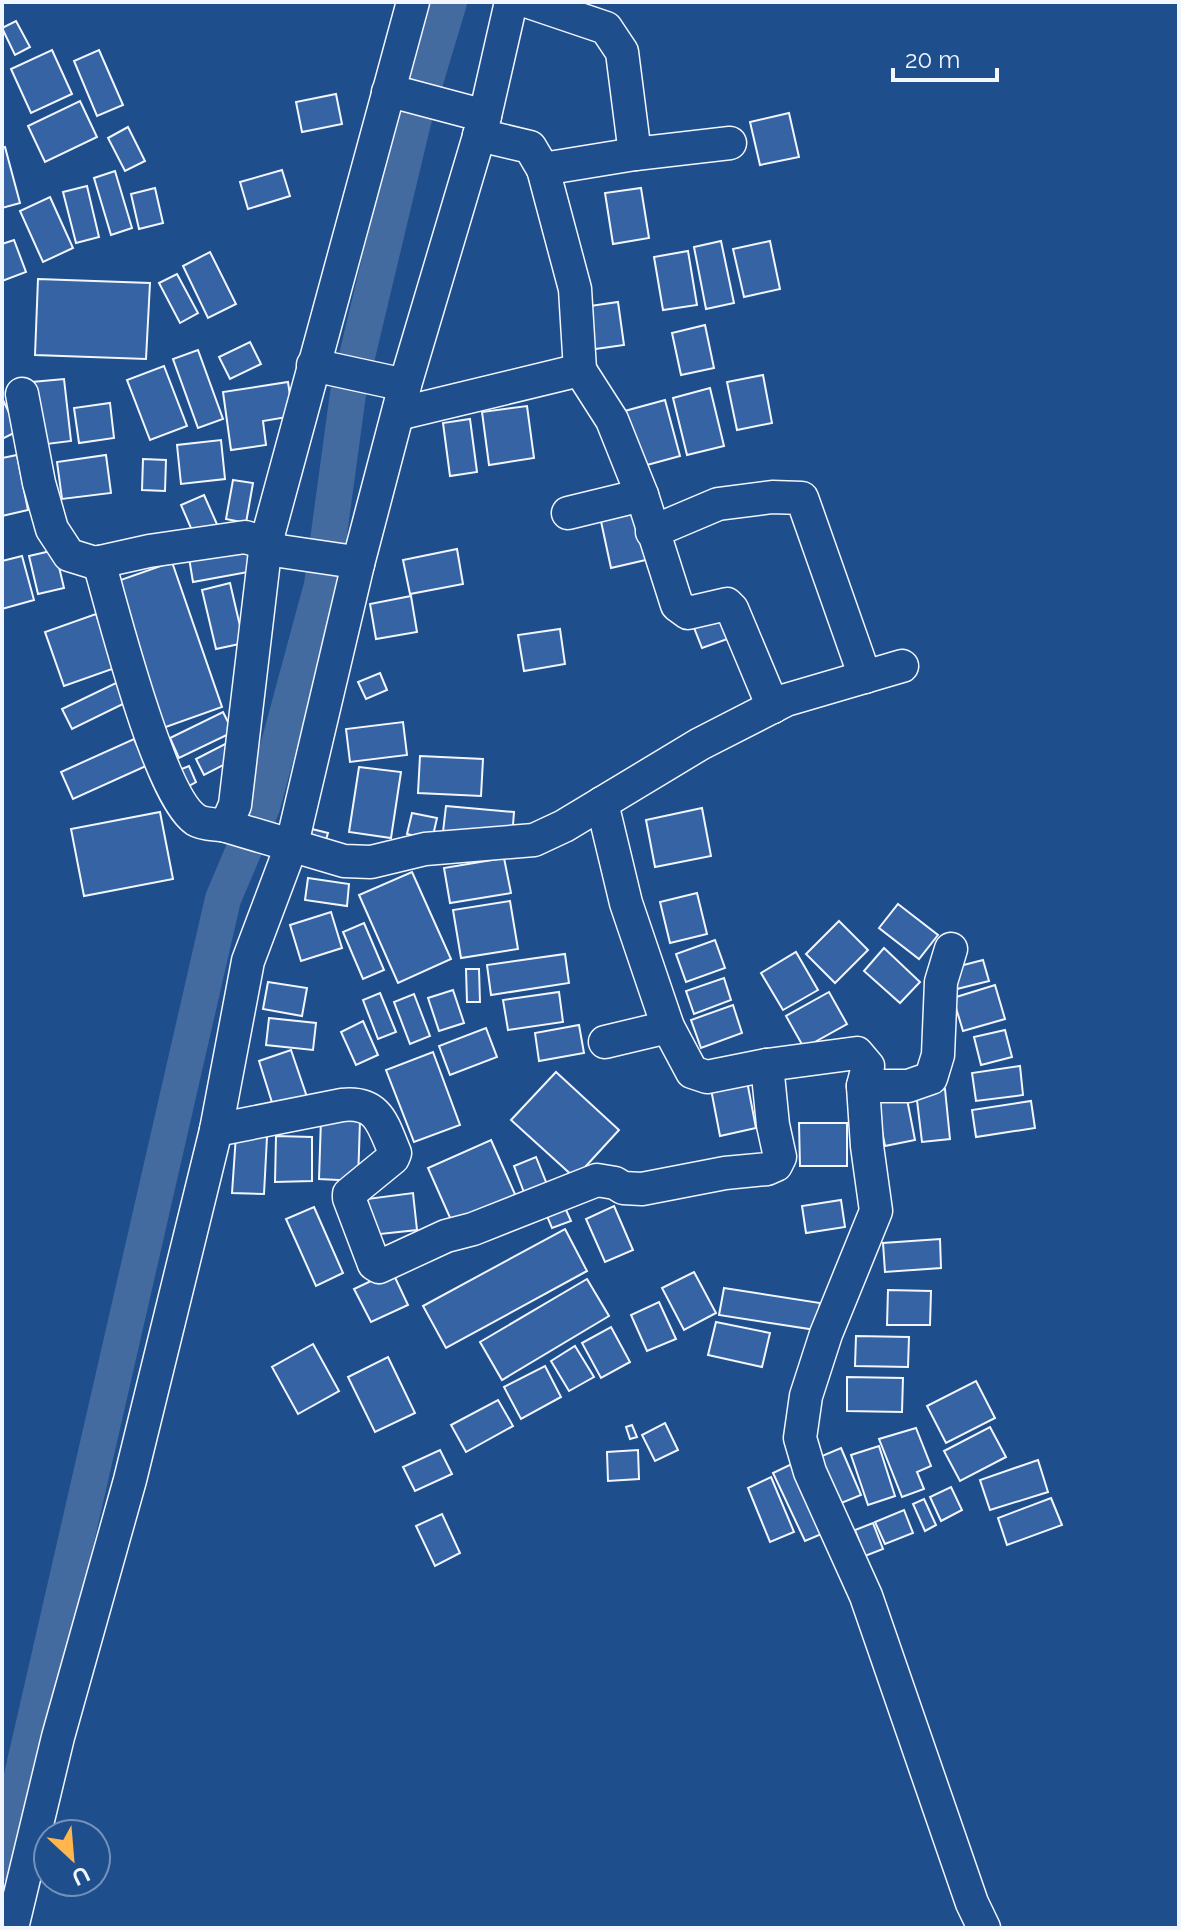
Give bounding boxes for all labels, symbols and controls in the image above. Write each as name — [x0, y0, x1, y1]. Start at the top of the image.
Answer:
scale bar — [893, 32, 997, 82]
text: 20 m — [905, 45, 960, 74]
north arrow — [32, 1818, 112, 1898]
text: U — [68, 1861, 94, 1891]

